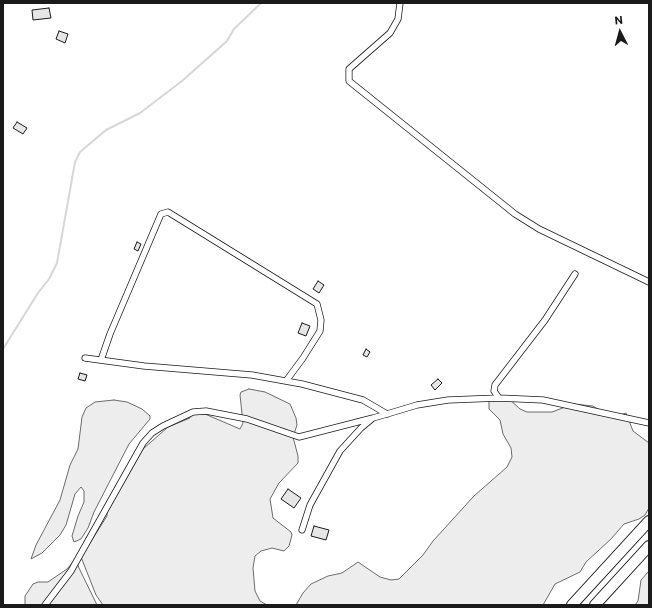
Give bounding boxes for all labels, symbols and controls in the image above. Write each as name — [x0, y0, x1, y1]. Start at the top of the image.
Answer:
north arrow — [600, 12, 640, 52]
text: N — [614, 13, 623, 26]

